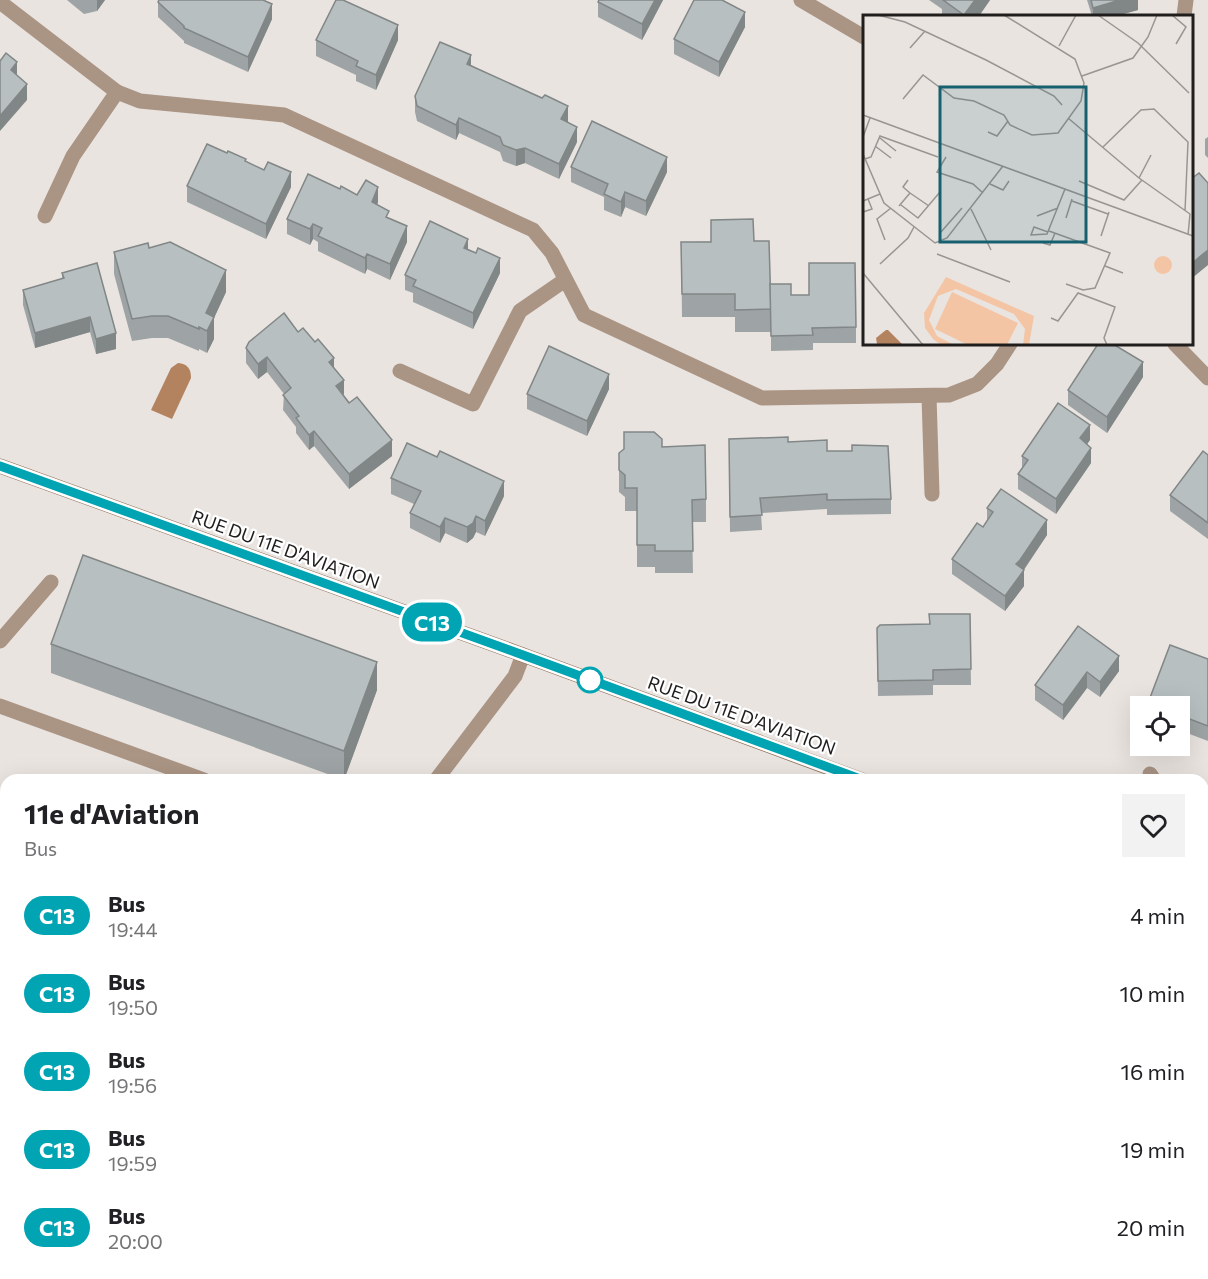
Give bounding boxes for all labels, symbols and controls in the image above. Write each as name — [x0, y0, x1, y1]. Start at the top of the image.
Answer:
inset map — [863, 15, 1193, 345]
street label: RUE DU 11E D'AVIATION — [189, 505, 383, 593]
line badge: C13 — [398, 602, 466, 642]
text: C13 — [414, 610, 450, 635]
unlabelled marker — [577, 667, 603, 693]
street label: RUE DU 11E D'AVIATION — [645, 671, 839, 759]
map controls — [1130, 696, 1190, 756]
button: locate — [1130, 696, 1190, 756]
button: heart — [1122, 794, 1185, 857]
text: 11e d'Aviation — [24, 796, 199, 830]
text: Bus — [24, 836, 57, 860]
text: Bus — [108, 890, 145, 917]
text: 4 min — [1130, 902, 1185, 929]
text: C13 — [39, 903, 75, 928]
text: 19:44 — [108, 917, 157, 941]
text: Bus — [108, 968, 145, 995]
text: 10 min — [1120, 980, 1185, 1007]
text: C13 — [39, 981, 75, 1006]
text: 19:50 — [108, 995, 158, 1019]
text: Bus — [108, 1046, 145, 1073]
text: 16 min — [1121, 1058, 1185, 1085]
text: C13 — [39, 1059, 75, 1084]
text: 19:56 — [108, 1073, 157, 1097]
text: Bus — [108, 1124, 145, 1151]
text: 19 min — [1121, 1136, 1185, 1163]
text: C13 — [39, 1137, 75, 1162]
text: 19:59 — [108, 1151, 157, 1175]
text: Bus — [108, 1202, 145, 1229]
text: 20 min — [1117, 1214, 1185, 1241]
text: C13 — [39, 1215, 75, 1240]
text: 20:00 — [108, 1229, 163, 1253]

